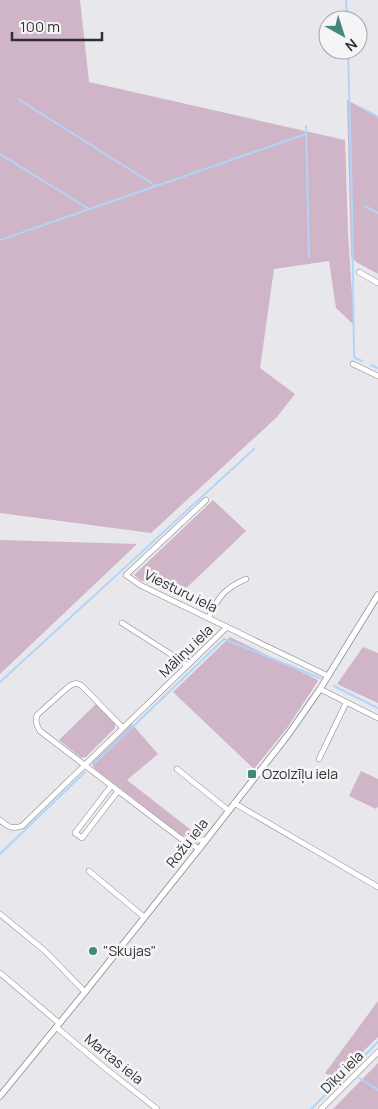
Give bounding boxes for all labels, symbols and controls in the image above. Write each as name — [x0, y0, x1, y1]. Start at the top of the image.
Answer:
scale bar — [12, 10, 102, 42]
north arrow — [318, 10, 368, 60]
text: 100 m — [20, 16, 60, 37]
text: N — [342, 35, 361, 56]
street label: Viesturu iela — [141, 565, 221, 617]
street label: Māliņu iela — [155, 620, 217, 682]
place label: Ozolzīļu iela — [262, 764, 338, 784]
marker: Ozolzīļu iela — [246, 768, 258, 780]
street label: Rožu iela — [161, 814, 212, 871]
place label: "Skujas" — [103, 941, 156, 960]
marker: "Skujas" — [87, 945, 99, 957]
street label: Martas iela — [81, 1029, 148, 1088]
street label: Dīķu iela — [316, 1046, 368, 1098]

